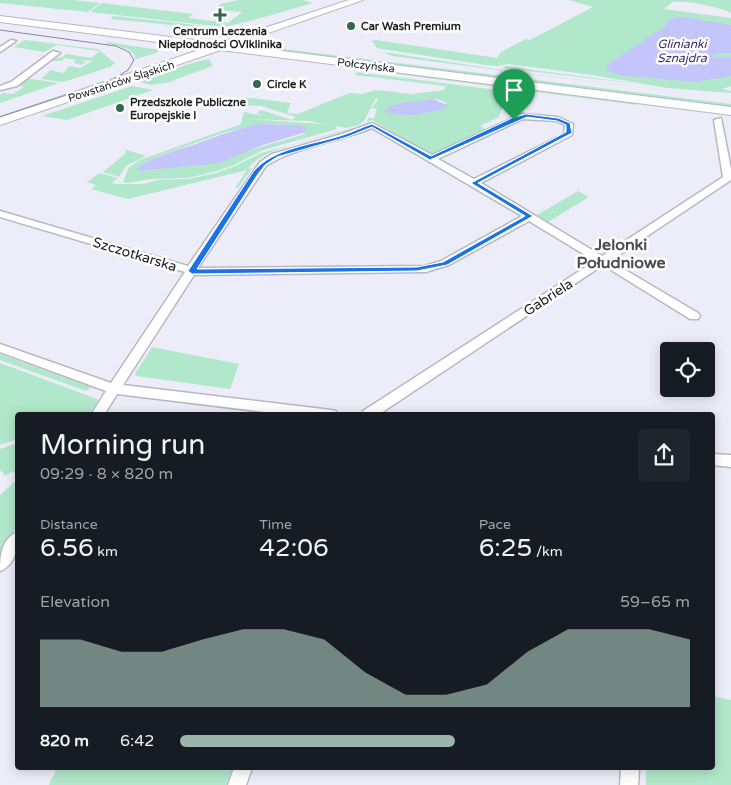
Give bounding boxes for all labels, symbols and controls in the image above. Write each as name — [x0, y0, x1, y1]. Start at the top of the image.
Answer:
marker: Centrum Leczenia Niepłodności OVIklinika — [213, 8, 227, 22]
marker: Car Wash Premium — [345, 20, 357, 32]
place label: Car Wash Premium — [361, 20, 461, 33]
place label: Centrum Leczenia Niepłodności OVIklinika — [158, 25, 282, 52]
water label: Glinianki Sznajdra — [657, 37, 708, 65]
street label: Połczyńska — [336, 56, 396, 75]
street label: Powstańców Śląskich — [66, 57, 176, 105]
pin — [493, 69, 535, 120]
icon: arrive — [500, 76, 528, 104]
marker: Circle K — [251, 78, 263, 90]
place label: Circle K — [267, 78, 307, 91]
place label: Przedszkole Publiczne Europejskie I — [130, 96, 247, 123]
marker: Przedszkole Publiczne Europejskie I — [114, 102, 126, 114]
street label: Szczotkarska — [91, 234, 179, 275]
district label: Jelonki Południowe — [576, 235, 666, 273]
street label: Gabriela — [520, 275, 576, 320]
map controls — [660, 342, 715, 397]
button: locate — [660, 342, 715, 397]
text: Morning run — [40, 428, 205, 462]
button: share — [638, 429, 690, 481]
text: 09:29 · 8 × 820 m — [40, 464, 173, 484]
text: Distance — [40, 516, 98, 533]
text: Time — [259, 516, 292, 533]
text: Pace — [479, 516, 511, 533]
text: 6.56 — [40, 533, 94, 563]
text: 42:06 — [259, 533, 329, 563]
text: 6:25 — [479, 533, 532, 563]
text: km — [94, 543, 118, 560]
text: /km — [532, 543, 563, 560]
text: Elevation — [40, 592, 110, 612]
text: 59–65 m — [620, 592, 690, 612]
text: 820 m — [40, 731, 89, 751]
text: 6:42 — [120, 731, 154, 751]

